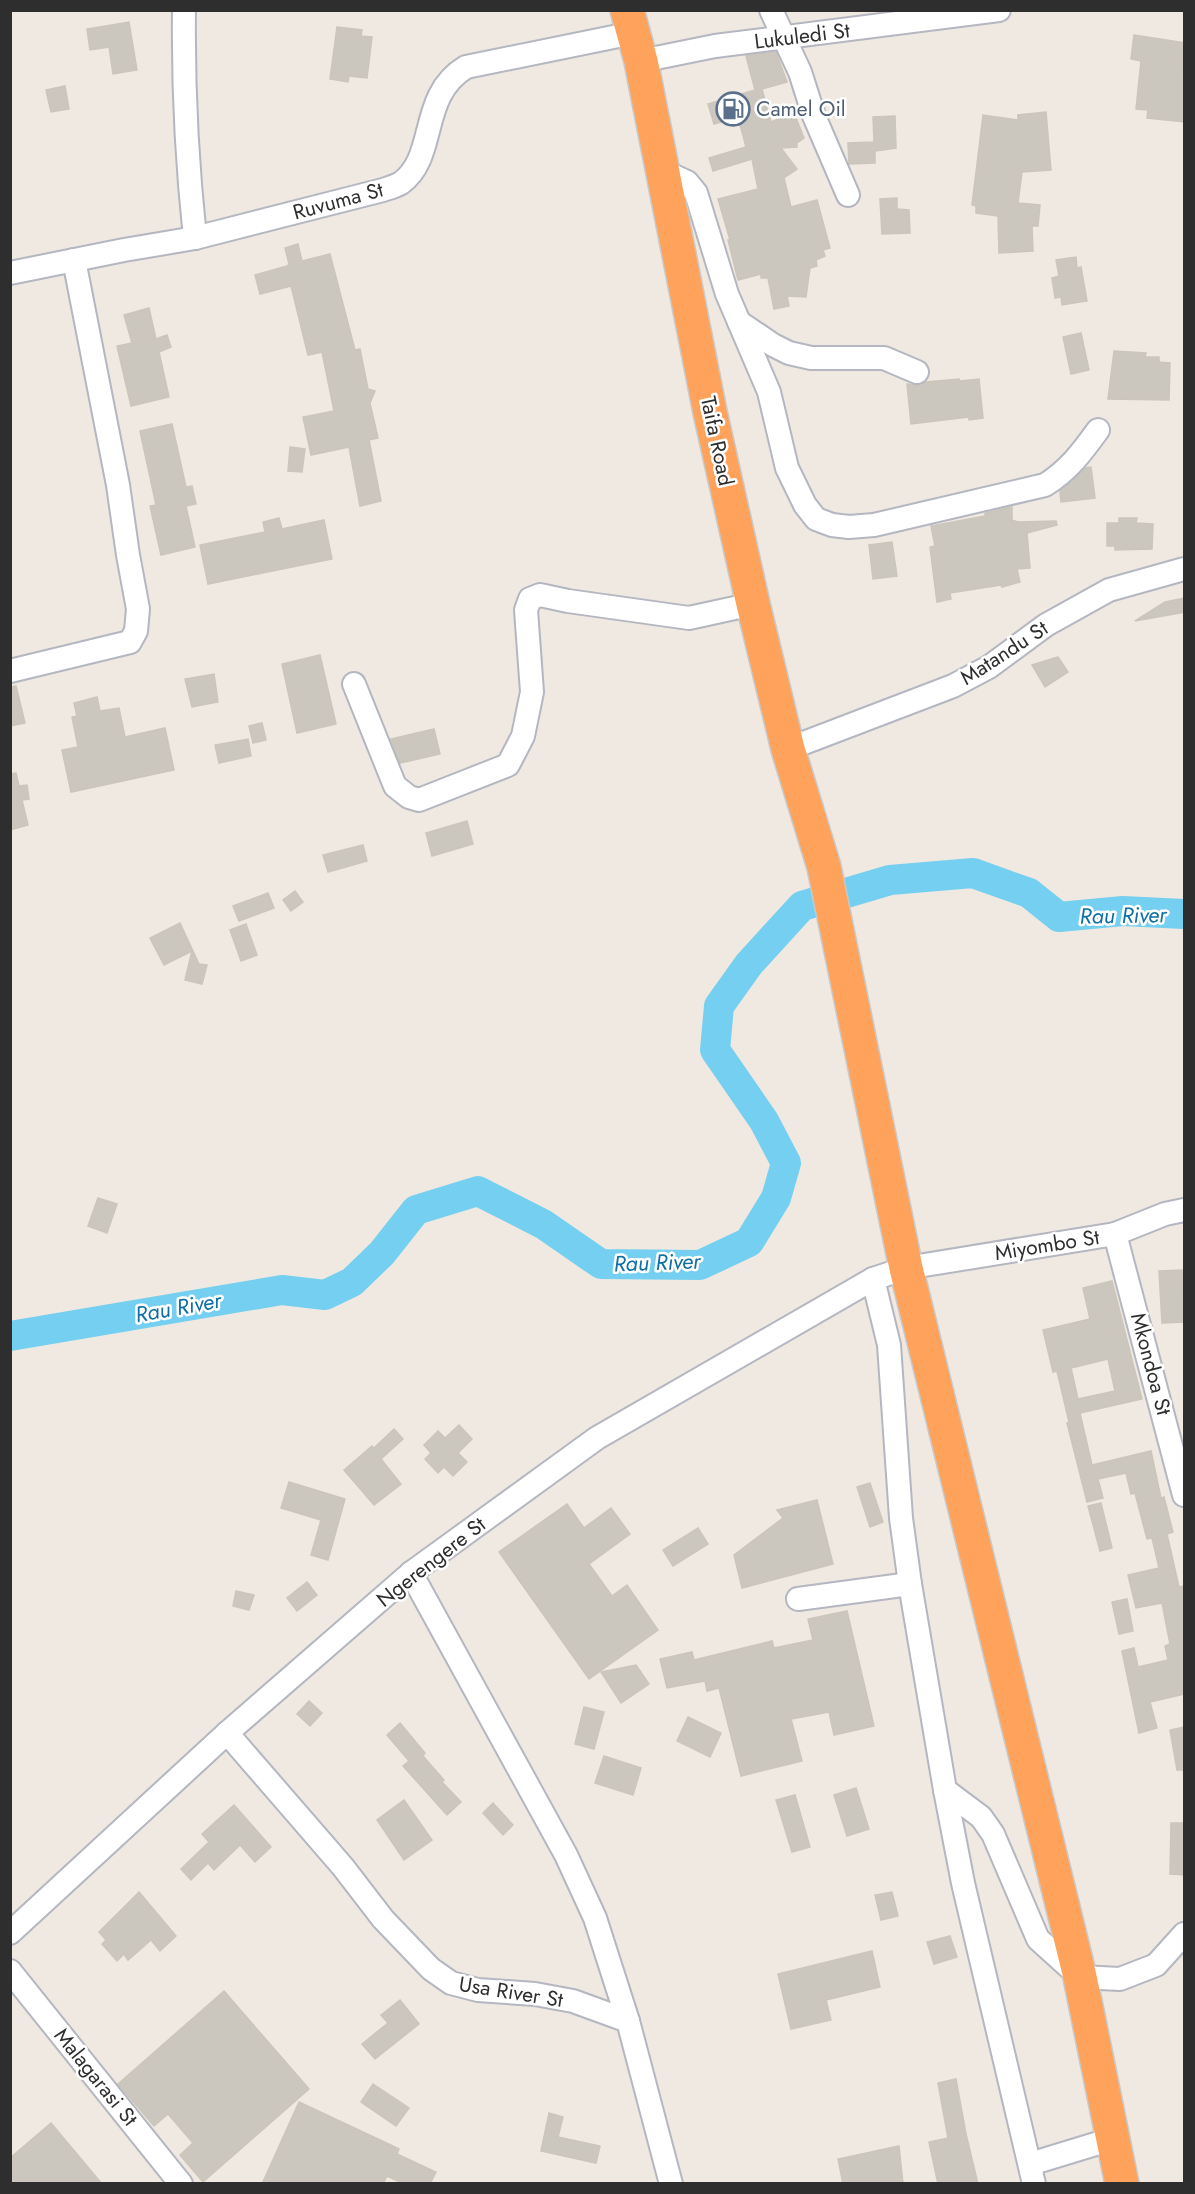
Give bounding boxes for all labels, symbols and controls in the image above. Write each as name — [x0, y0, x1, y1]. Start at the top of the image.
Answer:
street label: Lukuledi St — [753, 15, 851, 57]
fuel station icon: Camel Oil — [715, 91, 751, 127]
place label: Camel Oil — [756, 94, 846, 124]
street label: Ruvuma St — [289, 175, 387, 227]
street label: Taifa Road — [693, 393, 741, 489]
street label: Matandu St — [954, 613, 1054, 693]
water label: Rau River — [1079, 898, 1168, 932]
street label: Miyombo St — [993, 1222, 1101, 1268]
water label: Rau River — [613, 1244, 703, 1280]
water label: Rau River — [132, 1283, 225, 1330]
street label: Mkondoa St — [1123, 1309, 1179, 1419]
street label: Ngerengere St — [370, 1510, 492, 1614]
street label: Usa River St — [457, 1969, 565, 2015]
street label: Malagarasi St — [47, 2022, 145, 2132]

